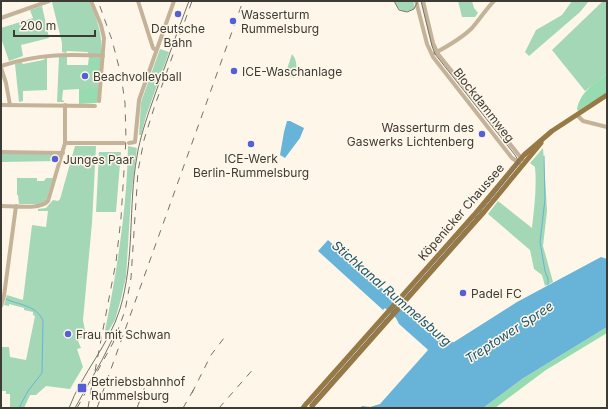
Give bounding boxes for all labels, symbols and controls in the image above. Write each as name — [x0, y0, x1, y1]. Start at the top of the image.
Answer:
place label: Wasserturm Rummelsburg — [241, 7, 319, 36]
marker: Deutsche Bahn — [173, 9, 183, 19]
scale bar — [14, 12, 95, 38]
marker: Wasserturm Rummelsburg — [228, 16, 238, 26]
text: 200 m — [20, 18, 56, 33]
place label: Deutsche Bahn — [151, 21, 205, 50]
place label: ICE-Waschanlage — [242, 64, 342, 79]
street label: Blockdammweg — [450, 65, 518, 145]
marker: ICE-Waschanlage — [229, 66, 239, 76]
place label: Beachvolleyball — [93, 69, 182, 84]
marker: Beachvolleyball — [80, 71, 90, 81]
place label: Wasserturm des Gaswerks Lichtenberg — [347, 120, 474, 149]
marker: Wasserturm des Gaswerks Lichtenberg — [477, 129, 487, 139]
marker: ICE-Werk Berlin-Rummelsburg — [246, 139, 256, 149]
place label: ICE-Werk Berlin-Rummelsburg — [193, 151, 309, 180]
place label: Junges Paar — [63, 152, 134, 167]
marker: Junges Paar — [50, 154, 60, 164]
street label: Köpenicker Chaussee — [415, 160, 507, 264]
water label: Stichkanal Rummelsburg — [329, 237, 455, 349]
place label: Padel FC — [471, 286, 522, 301]
marker: Padel FC — [458, 288, 468, 298]
water label: Treptower Spree — [462, 298, 556, 366]
place label: Frau mit Schwan — [76, 327, 170, 342]
marker: Frau mit Schwan — [63, 329, 73, 339]
place label: Betriebsbahnhof Rummelsburg — [91, 374, 186, 403]
marker: Betriebsbahnhof Rummelsburg — [76, 382, 88, 394]

